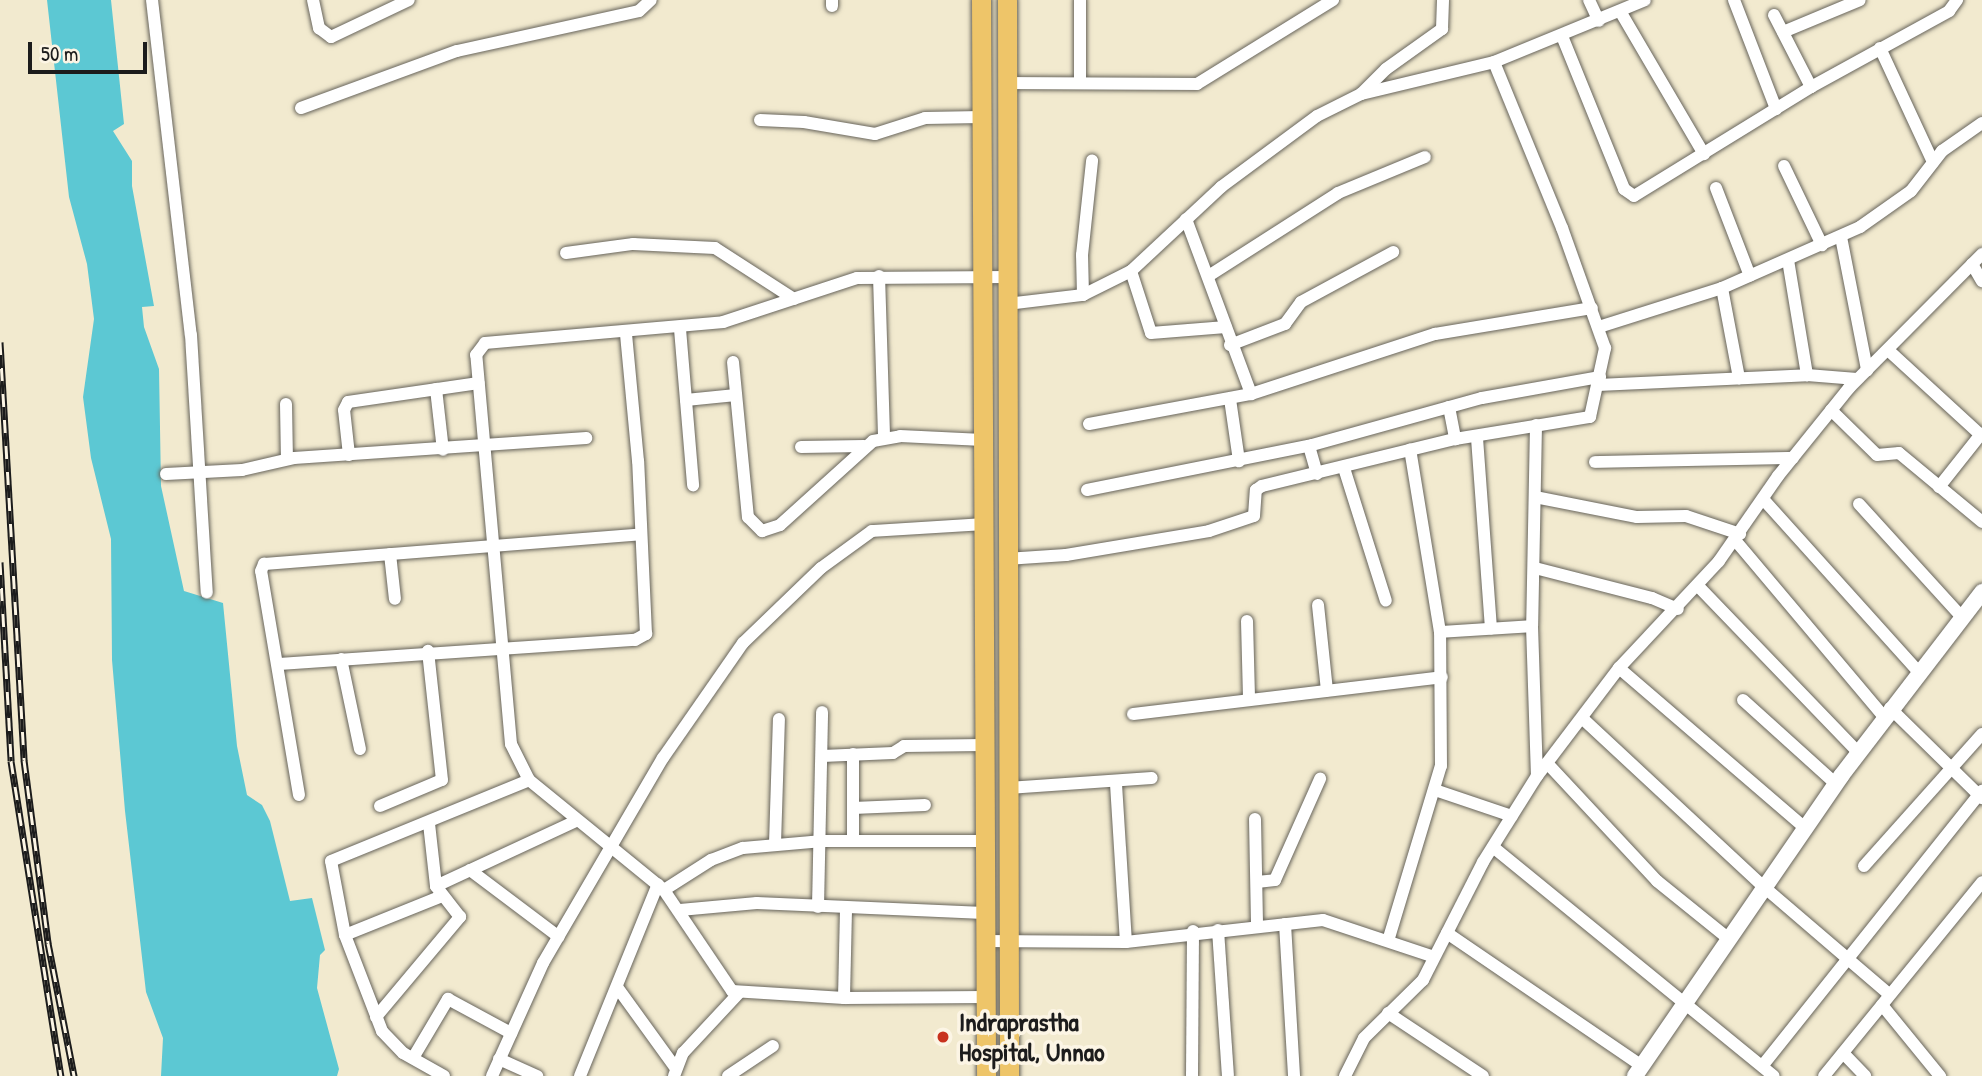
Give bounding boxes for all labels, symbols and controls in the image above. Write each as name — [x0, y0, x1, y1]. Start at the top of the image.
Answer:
scale bar — [32, 28, 150, 72]
text: 50 m — [41, 39, 78, 68]
place label: Indraprastha Hospital, Unnao — [959, 1006, 1104, 1068]
marker: Indraprastha Hospital, Unnao — [933, 1027, 953, 1047]

